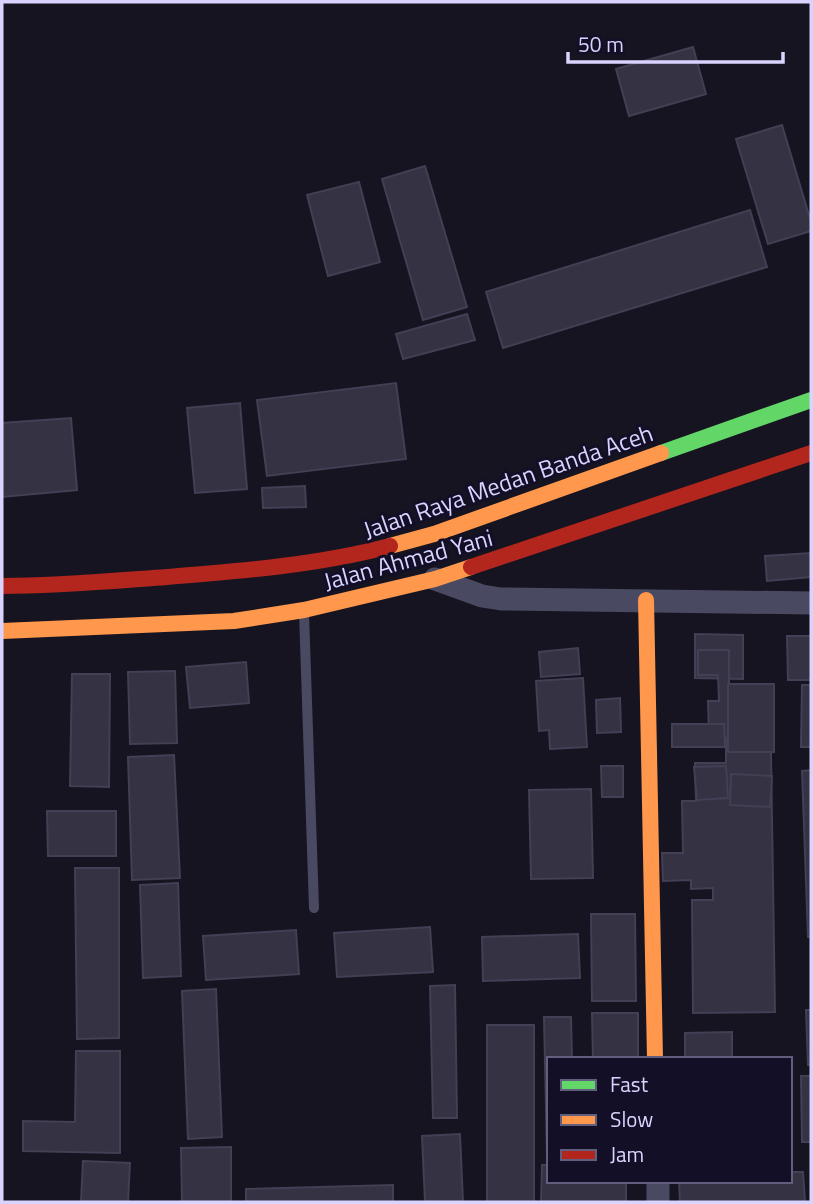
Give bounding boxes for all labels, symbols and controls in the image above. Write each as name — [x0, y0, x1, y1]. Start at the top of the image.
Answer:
scale bar — [568, 21, 783, 65]
text: 50 m — [578, 28, 624, 60]
street label: Jalan Raya Medan Banda Aceh — [358, 414, 658, 548]
street label: Jalan Ahmad Yani — [320, 519, 496, 599]
legend — [547, 1057, 792, 1183]
text: Fast — [610, 1068, 649, 1100]
text: Slow — [610, 1103, 653, 1135]
text: Jam — [610, 1138, 644, 1170]

